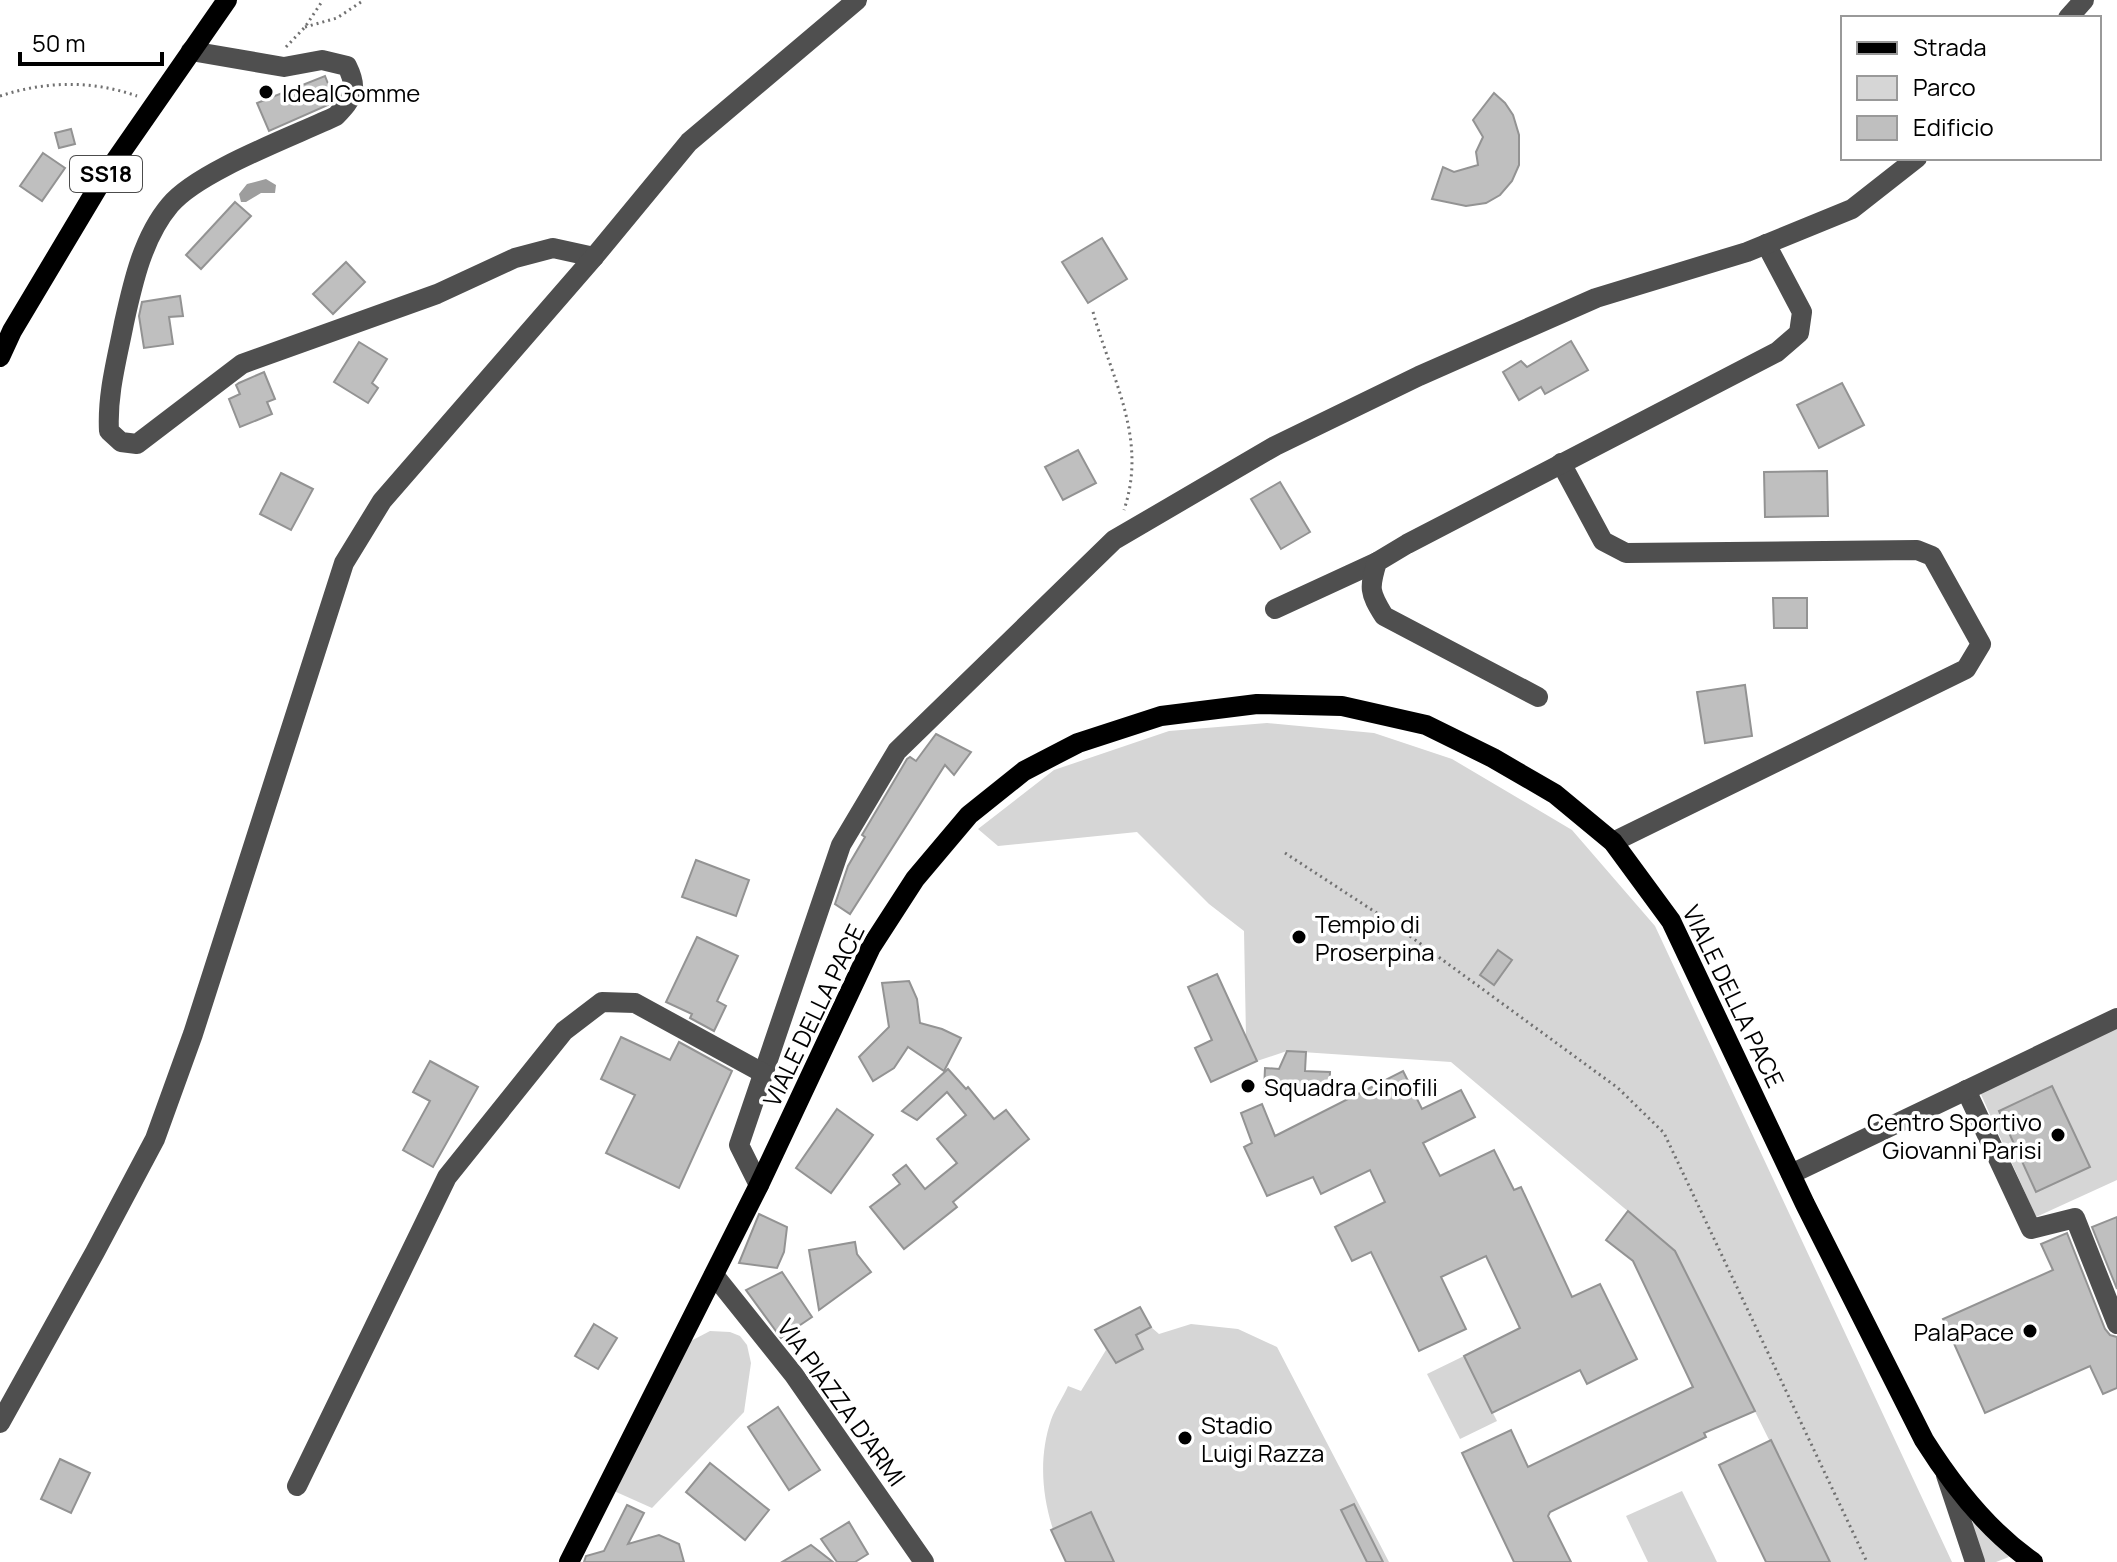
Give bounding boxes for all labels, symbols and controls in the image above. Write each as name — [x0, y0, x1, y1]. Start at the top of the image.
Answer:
scale bar — [20, 16, 162, 66]
legend — [1841, 16, 2101, 160]
text: 50 m — [32, 26, 86, 59]
text: Strada — [1913, 30, 1986, 63]
text: Parco — [1913, 70, 1976, 103]
place label: IdealGomme — [282, 76, 420, 109]
marker: IdealGomme — [257, 83, 275, 101]
text: Edificio — [1913, 110, 1994, 143]
road number: SS18 — [70, 156, 142, 192]
street label: VIALE DELLA PACE — [1676, 899, 1792, 1093]
place label: Tempio di Proserpina — [1315, 907, 1435, 968]
street label: VIALE DELLA PACE — [755, 918, 871, 1112]
marker: Tempio di Proserpina — [1290, 928, 1308, 946]
place label: Squadra Cinofili — [1264, 1070, 1438, 1103]
marker: Squadra Cinofili — [1239, 1077, 1257, 1095]
place label: Centro Sportivo Giovanni Parisi — [1867, 1105, 2042, 1166]
marker: Centro Sportivo Giovanni Parisi — [2049, 1126, 2067, 1144]
street label: VIA PIAZZA D'ARMI — [770, 1312, 914, 1492]
place label: PalaPace — [1914, 1315, 2014, 1348]
marker: PalaPace — [2021, 1322, 2039, 1340]
place label: Stadio Luigi Razza — [1201, 1408, 1324, 1469]
marker: Stadio Luigi Razza — [1176, 1429, 1194, 1447]

